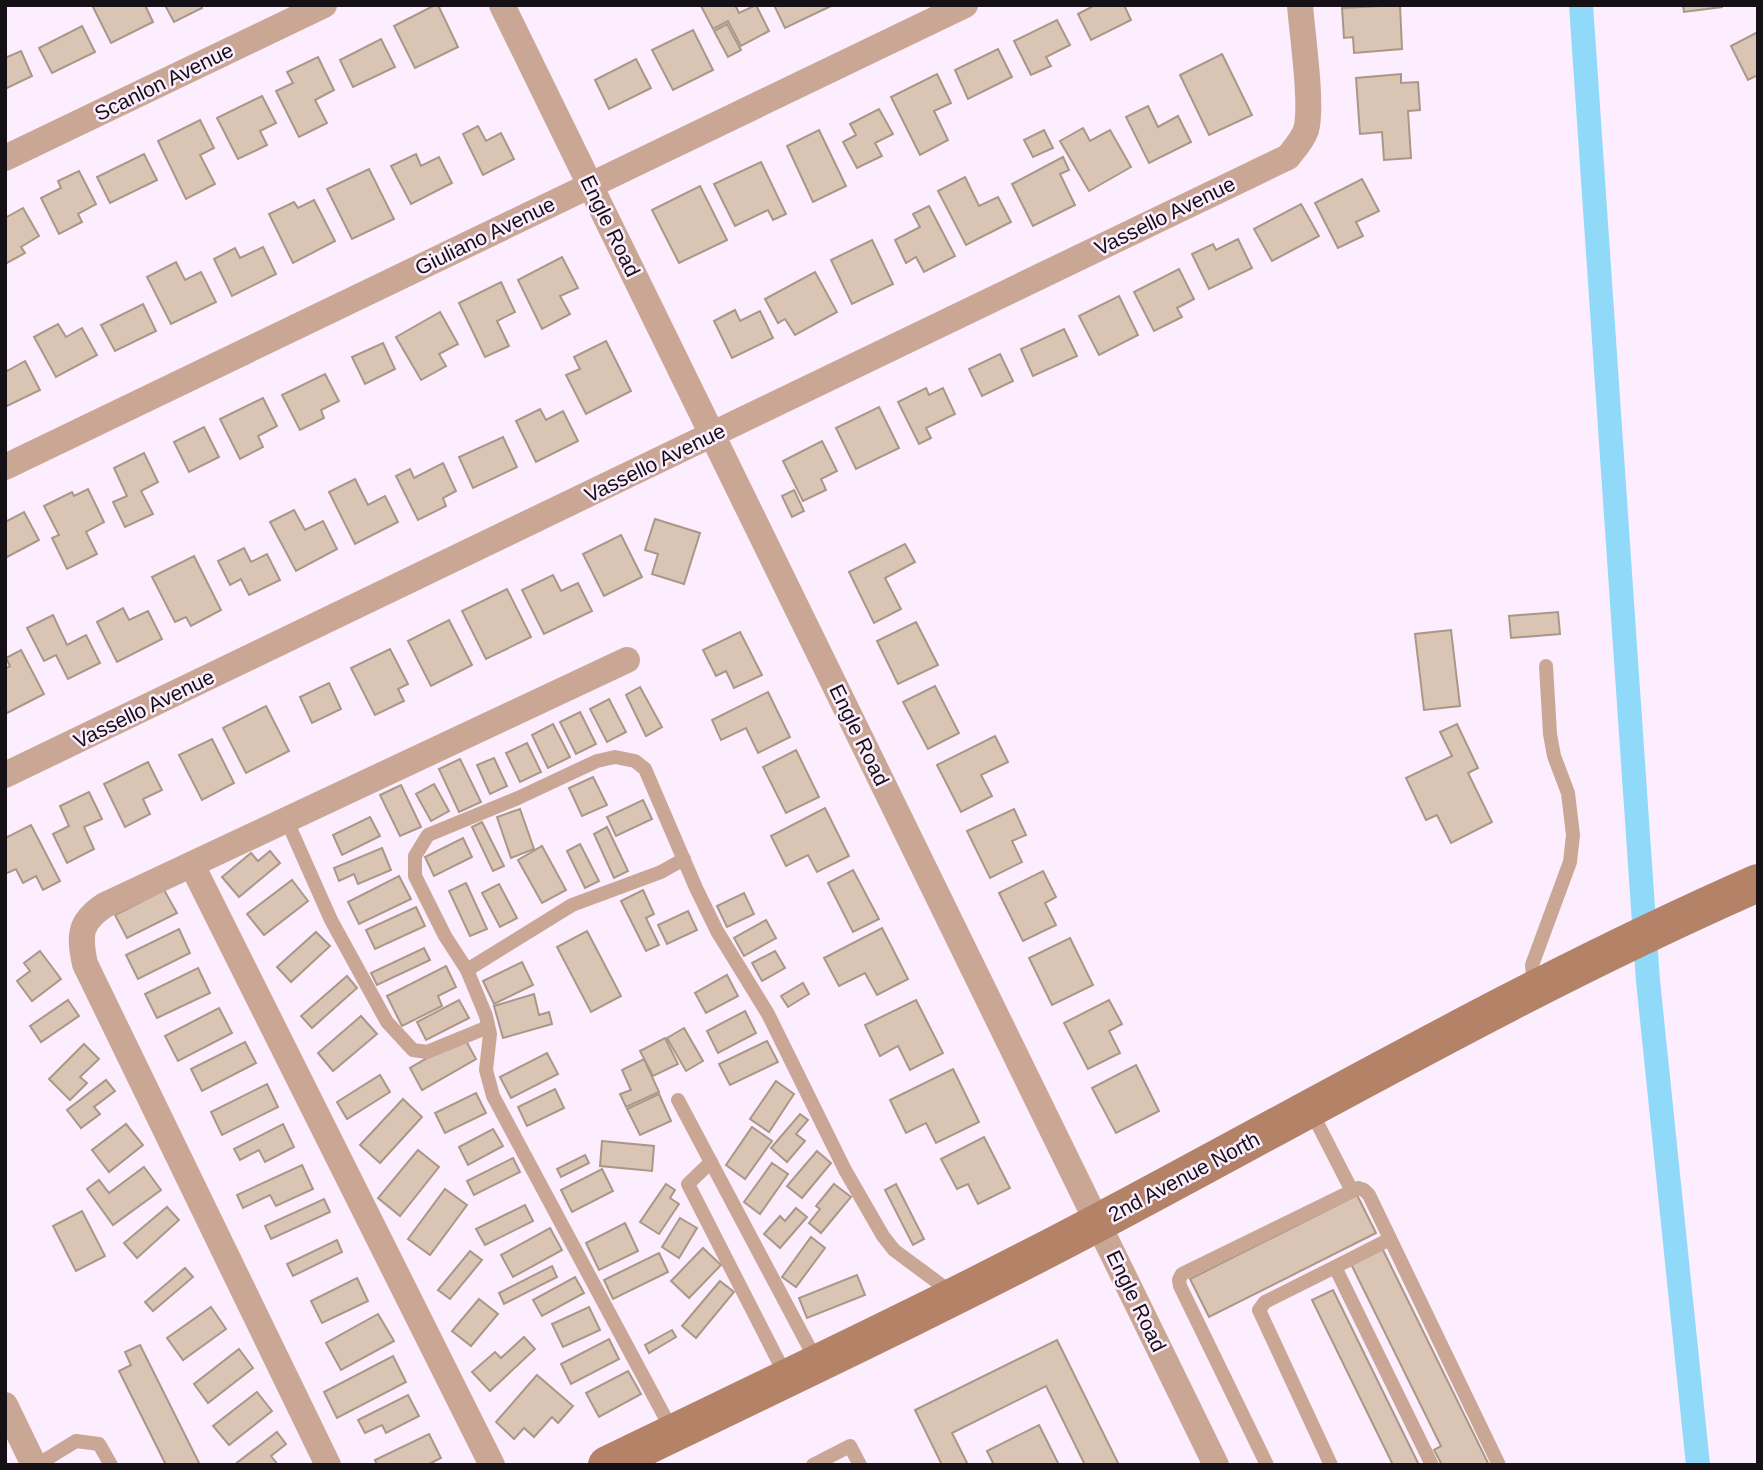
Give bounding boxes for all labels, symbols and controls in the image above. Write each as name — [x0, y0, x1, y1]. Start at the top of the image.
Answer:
street label: Scanlon Avenue — [91, 38, 237, 125]
street label: Engle Road — [576, 171, 645, 280]
street label: Vassello Avenue — [1091, 172, 1239, 259]
street label: Giuliano Avenue — [411, 192, 558, 279]
street label: Vassello Avenue — [581, 419, 729, 506]
street label: Vassello Avenue — [70, 665, 218, 752]
street label: Engle Road — [825, 680, 894, 789]
street label: 2nd Avenue North — [1104, 1127, 1263, 1226]
street label: Engle Road — [1102, 1246, 1171, 1355]

